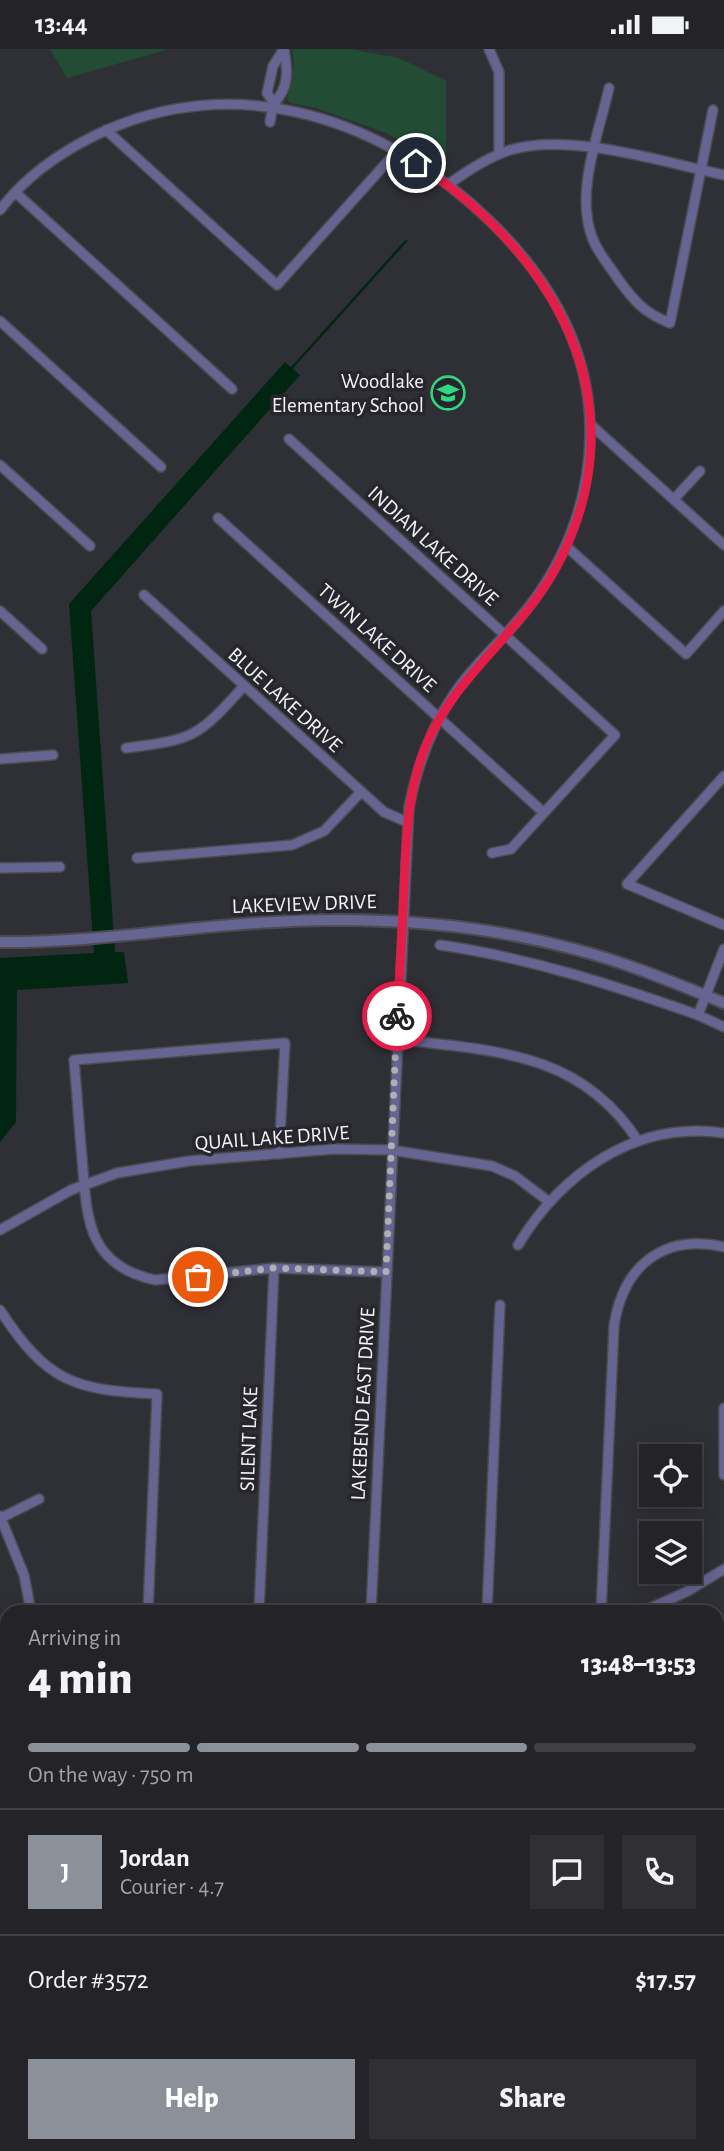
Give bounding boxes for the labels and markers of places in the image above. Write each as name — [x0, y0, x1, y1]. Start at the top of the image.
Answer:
pin — [386, 133, 446, 193]
place label: Woodlake Elementary School — [272, 371, 424, 416]
school or university icon: Woodlake Elementary School — [429, 374, 467, 412]
pin — [168, 1247, 228, 1307]

